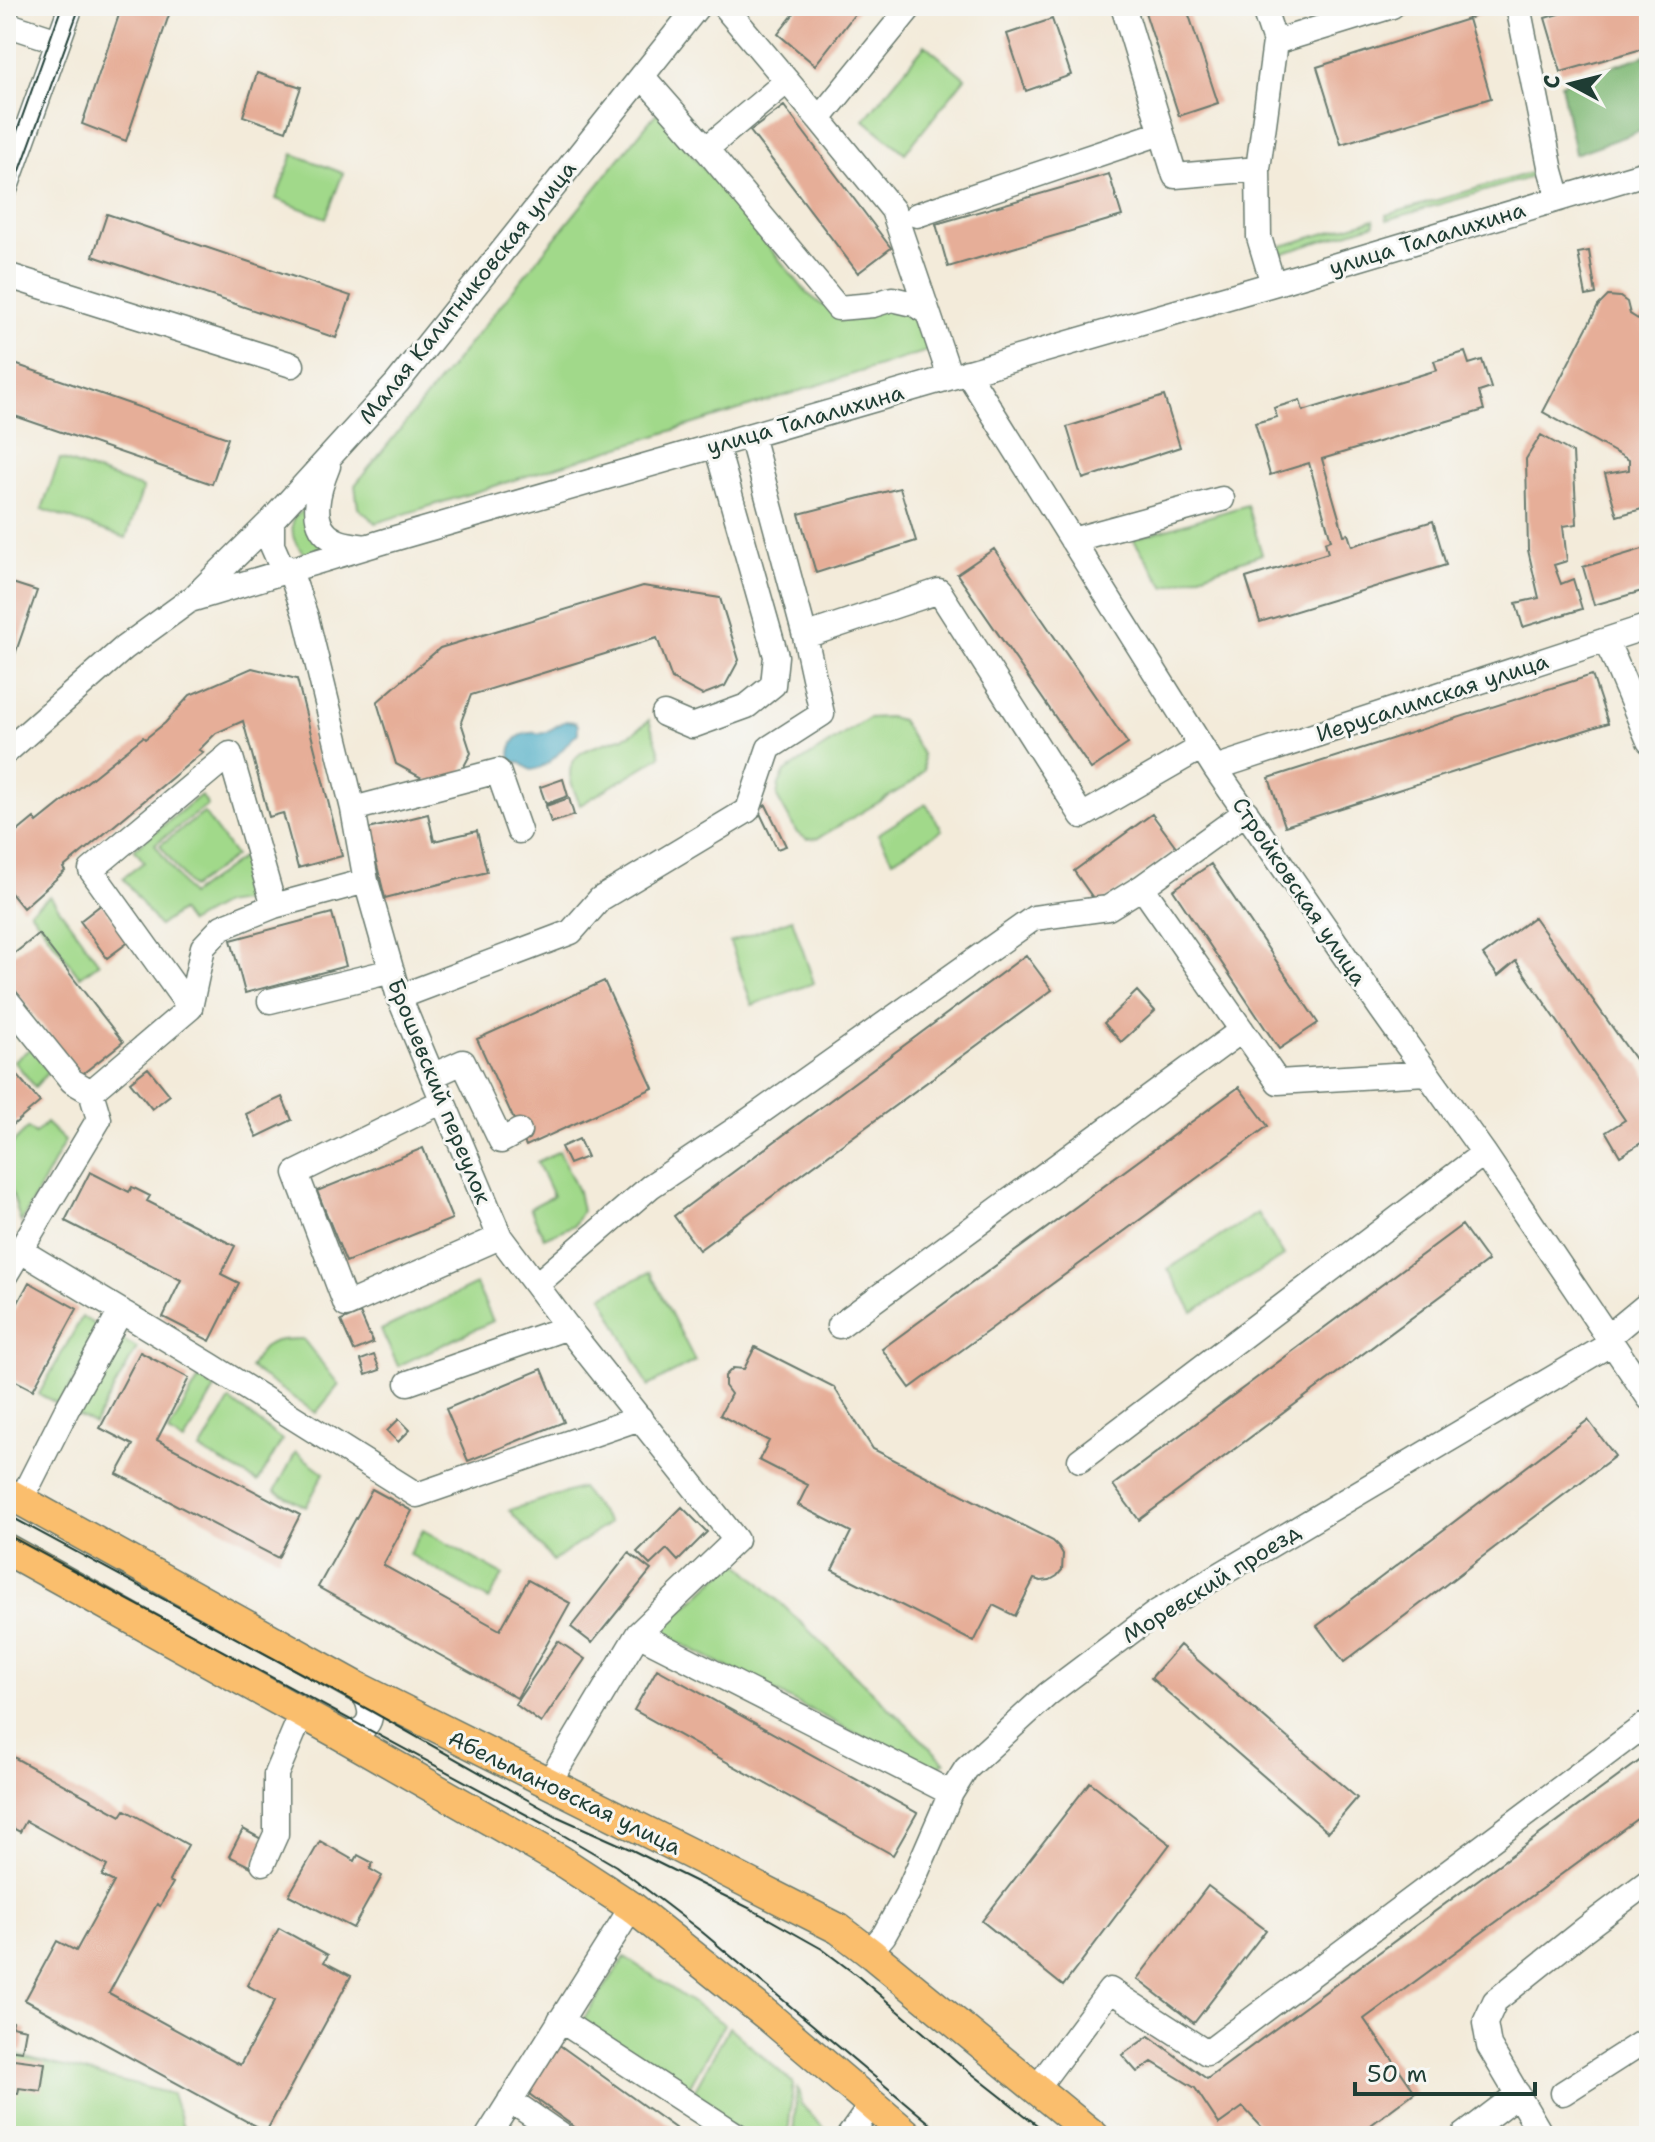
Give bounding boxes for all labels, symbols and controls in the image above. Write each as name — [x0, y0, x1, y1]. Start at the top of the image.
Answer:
north arrow — [1531, 44, 1611, 124]
text: С — [1536, 73, 1567, 90]
street label: Малая Калитниковская улица — [352, 155, 583, 430]
street label: улица Талалихина — [1326, 195, 1529, 282]
street label: улица Талалихина — [703, 377, 907, 461]
street label: Иерусалимская улица — [1312, 646, 1552, 749]
street label: Стройковская улица — [1226, 791, 1374, 991]
street label: Брошевский переулок — [381, 974, 498, 1208]
street label: Моревский проезд — [1117, 1517, 1306, 1650]
street label: Абельмановская улица — [444, 1723, 686, 1862]
scale bar — [1355, 2046, 1535, 2096]
text: 50 m — [1367, 2058, 1427, 2090]

